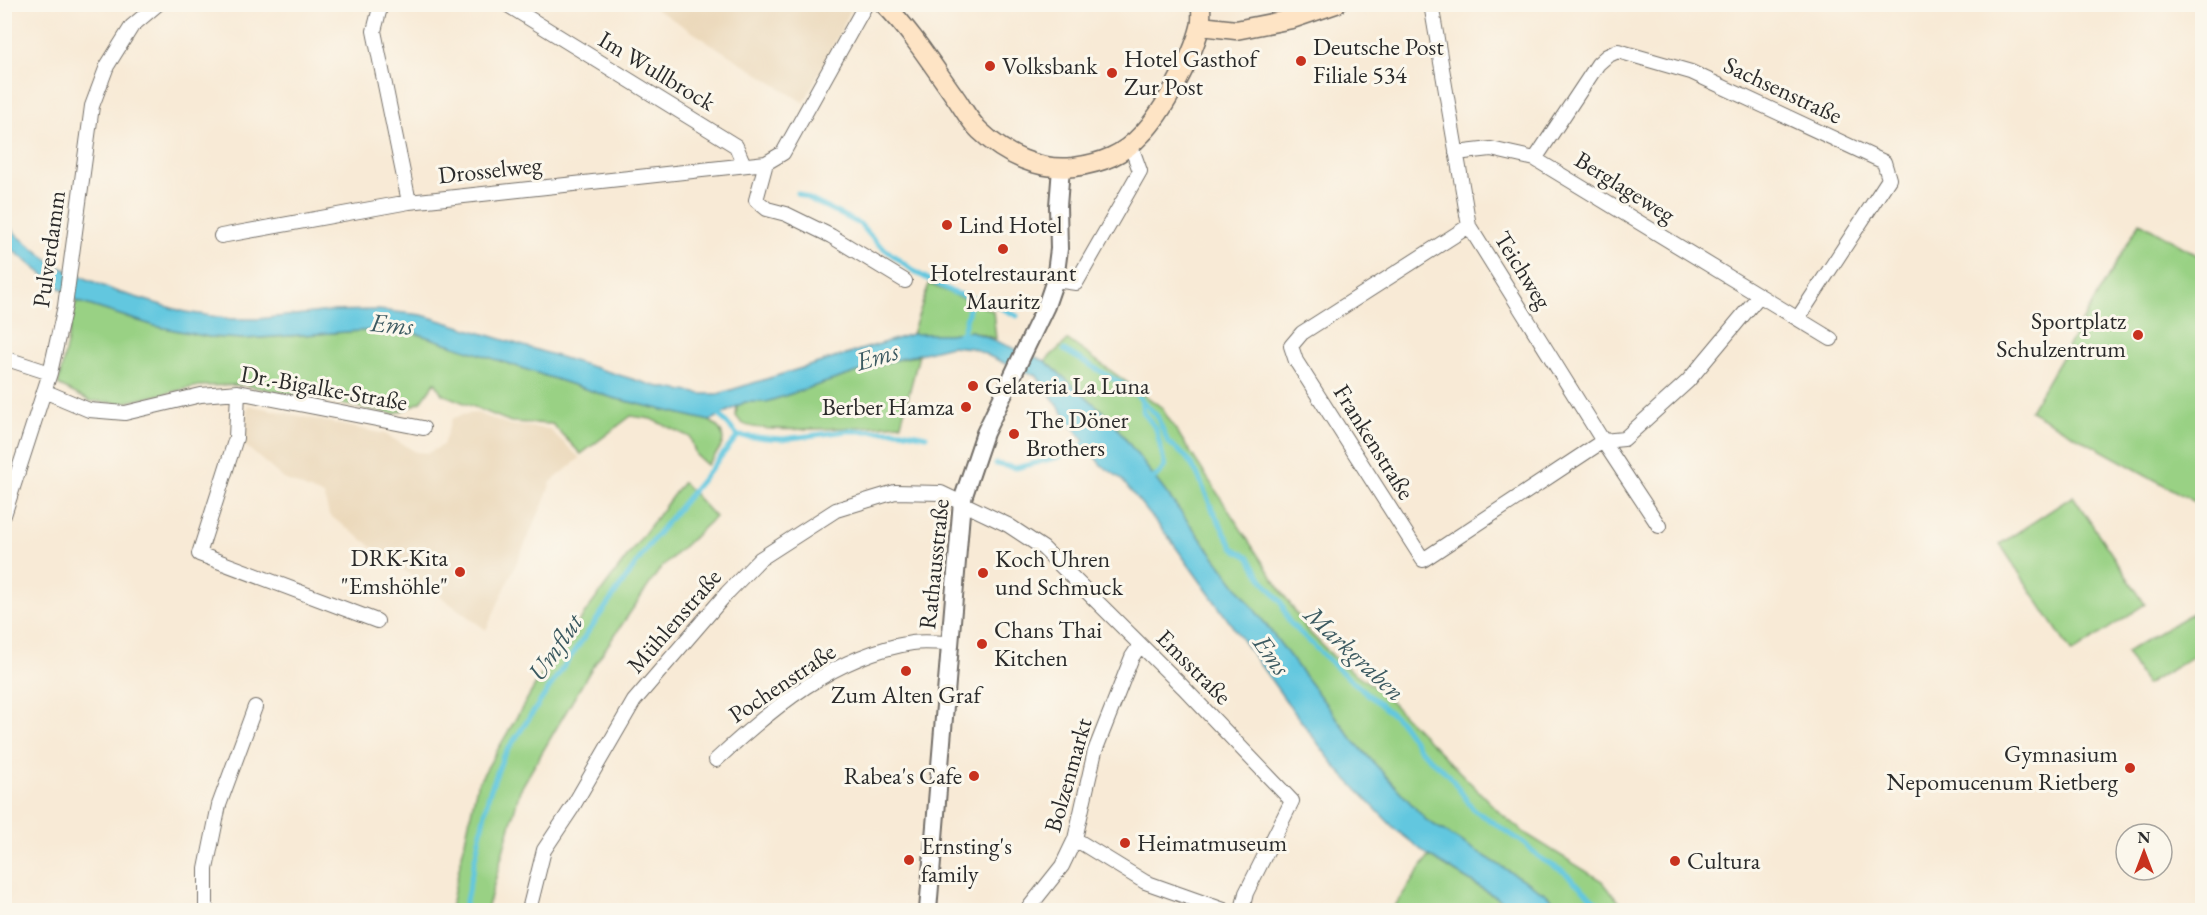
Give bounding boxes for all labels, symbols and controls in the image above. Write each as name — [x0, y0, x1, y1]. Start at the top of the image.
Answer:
street label: Im Wullbrock — [593, 24, 722, 118]
place label: Deutsche Post Filiale 534 — [1313, 31, 1444, 90]
place label: Hotel Gasthof Zur Post — [1124, 43, 1260, 102]
street label: Sachsenstraße — [1719, 49, 1847, 130]
place label: Volksbank — [1002, 50, 1098, 81]
marker: Deutsche Post Filiale 534 — [1294, 54, 1308, 68]
marker: Volksbank — [983, 59, 997, 73]
marker: Hotel Gasthof Zur Post — [1105, 66, 1119, 80]
street label: Berglageweg — [1569, 144, 1682, 230]
street label: Drosselweg — [436, 149, 544, 190]
street label: Pulverdamm — [25, 188, 72, 310]
place label: Lind Hotel — [959, 209, 1063, 240]
marker: Lind Hotel — [940, 218, 954, 232]
street label: Teichweg — [1488, 225, 1560, 315]
marker: Hotelrestaurant Mauritz — [996, 242, 1010, 256]
place label: Hotelrestaurant Mauritz — [930, 257, 1077, 316]
water label: Ems — [368, 305, 416, 343]
place label: Sportplatz Schulzentrum — [1996, 305, 2126, 364]
marker: Sportplatz Schulzentrum — [2131, 328, 2145, 342]
water label: Ems — [851, 333, 903, 379]
street label: Dr.-Bigalke-Straße — [238, 358, 410, 417]
place label: Gelateria La Luna — [985, 370, 1150, 401]
street label: Frankenstraße — [1327, 378, 1422, 505]
marker: Gelateria La Luna — [966, 379, 980, 393]
place label: Berber Hamza — [822, 391, 954, 422]
marker: Berber Hamza — [959, 400, 973, 414]
place label: The Döner Brothers — [1026, 404, 1129, 463]
marker: The Döner Brothers — [1007, 427, 1021, 441]
street label: Rathausstraße — [911, 497, 956, 631]
place label: DRK-Kita "Emshöhle" — [341, 542, 448, 601]
place label: Koch Uhren und Schmuck — [995, 543, 1124, 602]
street label: Mühlenstraße — [620, 562, 728, 679]
marker: DRK-Kita "Emshöhle" — [453, 565, 467, 579]
marker: Koch Uhren und Schmuck — [976, 566, 990, 580]
water label: Markgraben — [1296, 596, 1413, 708]
water label: Umflut — [520, 605, 591, 687]
place label: Chans Thai Kitchen — [994, 614, 1102, 673]
street label: Emsstraße — [1150, 622, 1239, 711]
water label: Ems — [1245, 627, 1299, 683]
street label: Pochenstraße — [722, 636, 841, 730]
marker: Chans Thai Kitchen — [975, 637, 989, 651]
marker: Zum Alten Graf — [899, 664, 913, 678]
place label: Zum Alten Graf — [831, 679, 984, 710]
street label: Bolzenmarkt — [1036, 714, 1099, 836]
place label: Gymnasium Nepomucenum Rietberg — [1886, 738, 2119, 797]
place label: Rabea's Cafe — [844, 760, 962, 791]
marker: Gymnasium Nepomucenum Rietberg — [2123, 761, 2137, 775]
marker: Rabea's Cafe — [967, 769, 981, 783]
north arrow — [2114, 822, 2174, 882]
place label: Heimatmuseum — [1137, 827, 1288, 858]
text: N — [2138, 827, 2151, 848]
place label: Ernsting's family — [921, 830, 1012, 889]
marker: Heimatmuseum — [1118, 836, 1132, 850]
place label: Cultura — [1687, 845, 1761, 876]
marker: Ernsting's family — [902, 853, 916, 867]
marker: Cultura — [1668, 854, 1682, 868]

